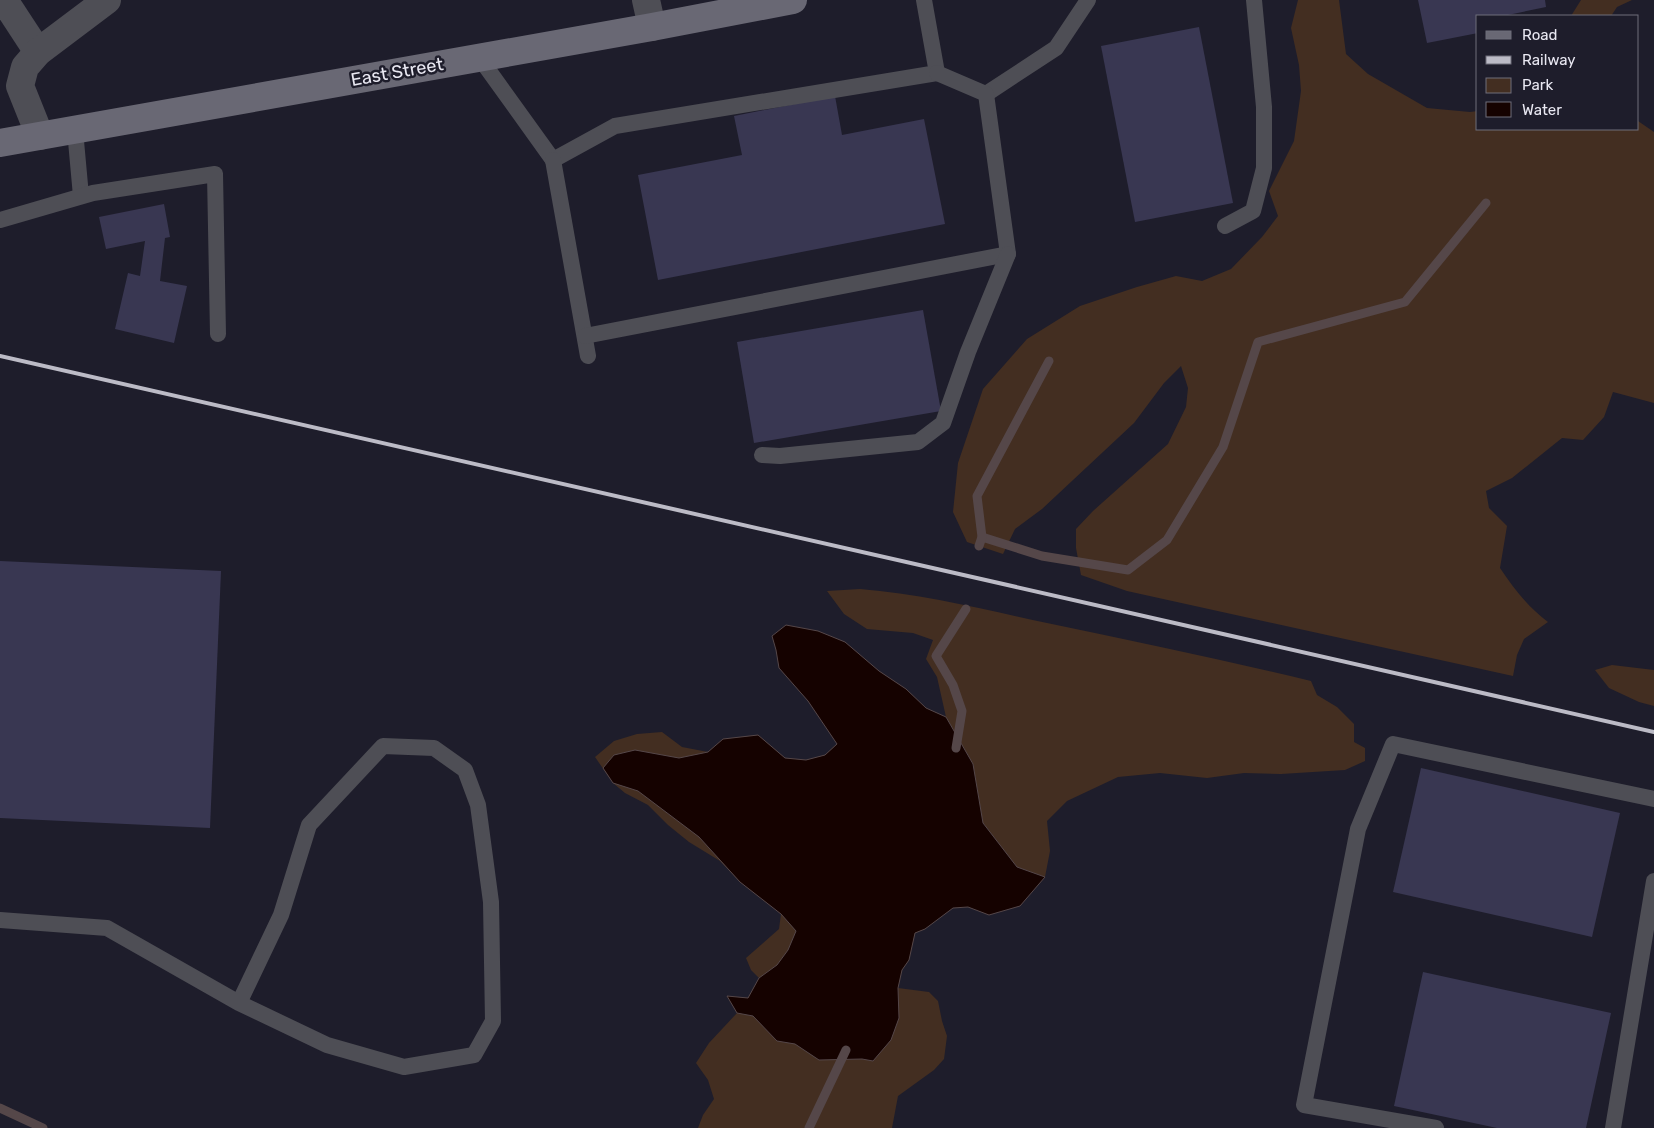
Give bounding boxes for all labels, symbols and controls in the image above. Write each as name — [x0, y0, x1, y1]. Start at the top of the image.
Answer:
legend — [1476, 15, 1639, 130]
text: Road — [1522, 26, 1558, 44]
text: Railway — [1522, 51, 1576, 69]
street label: East Street — [349, 53, 445, 91]
text: Park — [1522, 76, 1553, 94]
text: Water — [1522, 101, 1562, 119]

